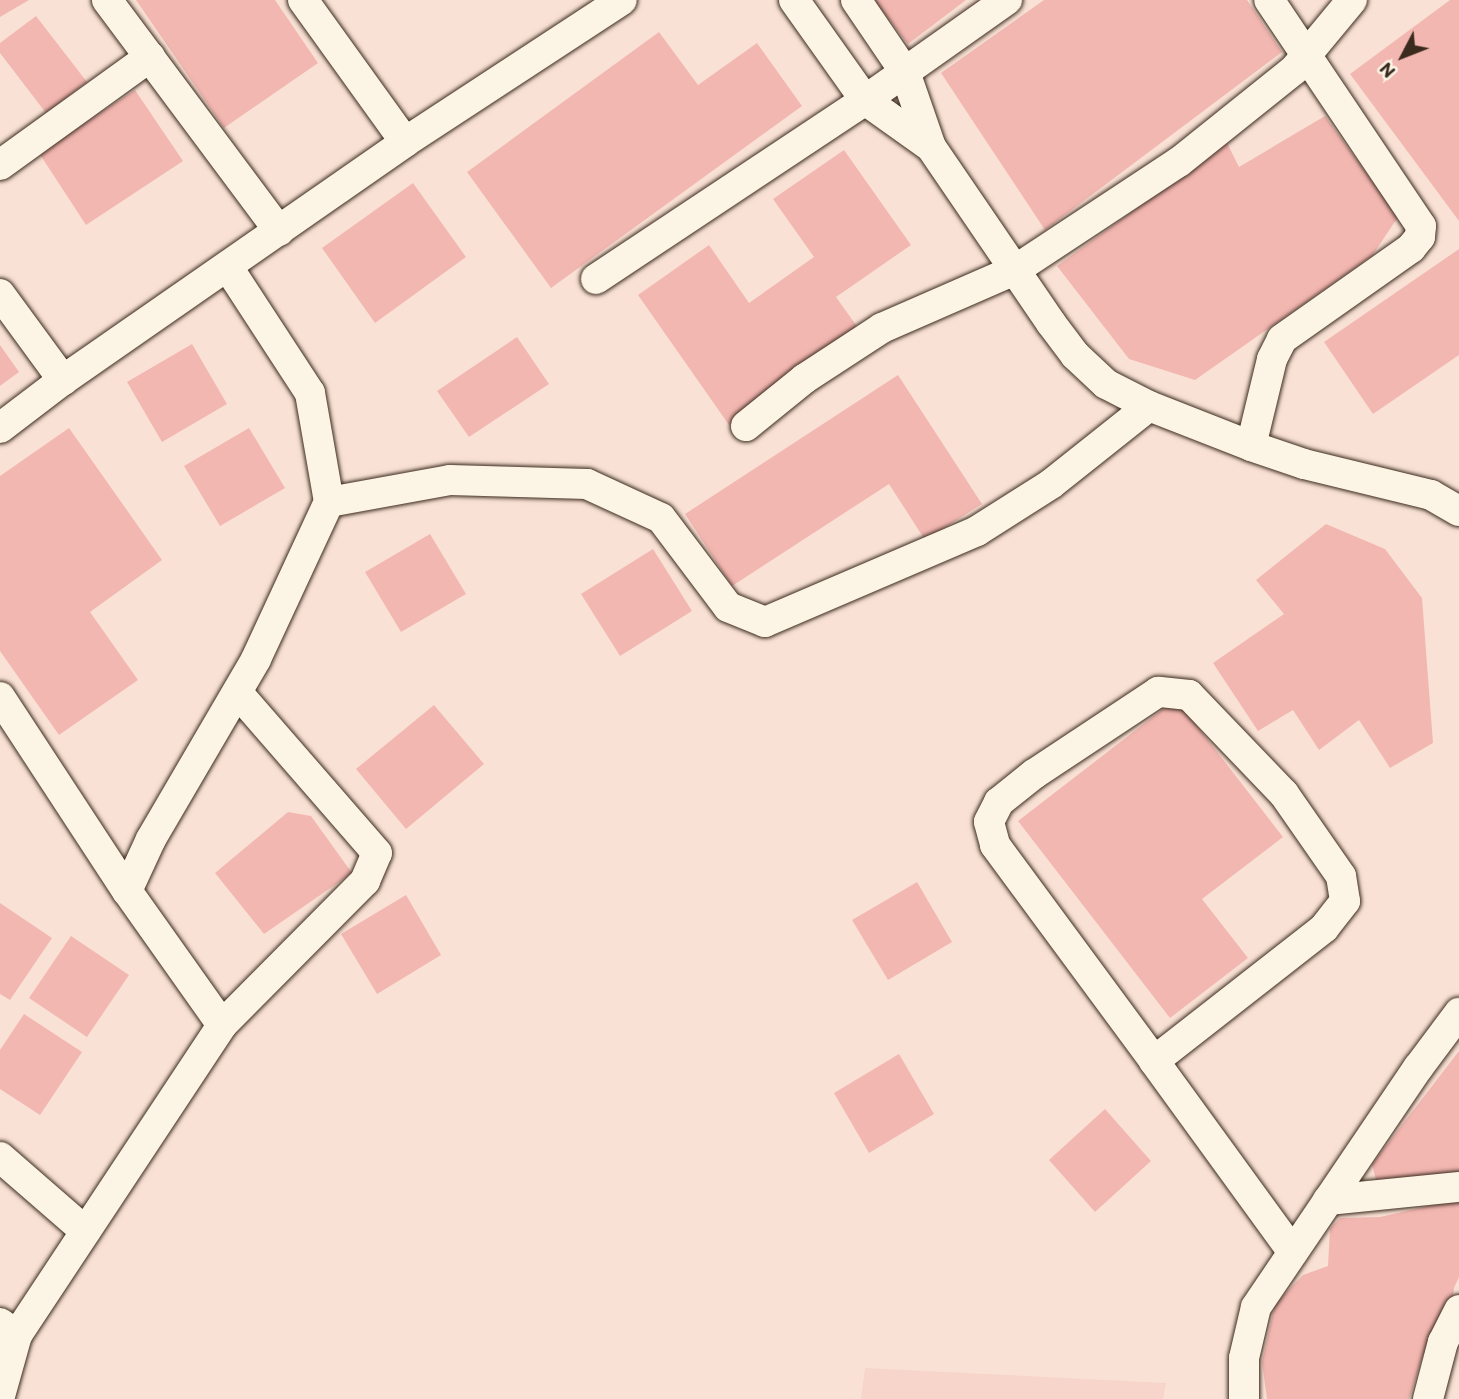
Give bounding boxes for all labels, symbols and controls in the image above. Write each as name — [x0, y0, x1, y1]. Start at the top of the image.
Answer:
north arrow — [1368, 21, 1438, 91]
text: N — [1374, 58, 1400, 83]

